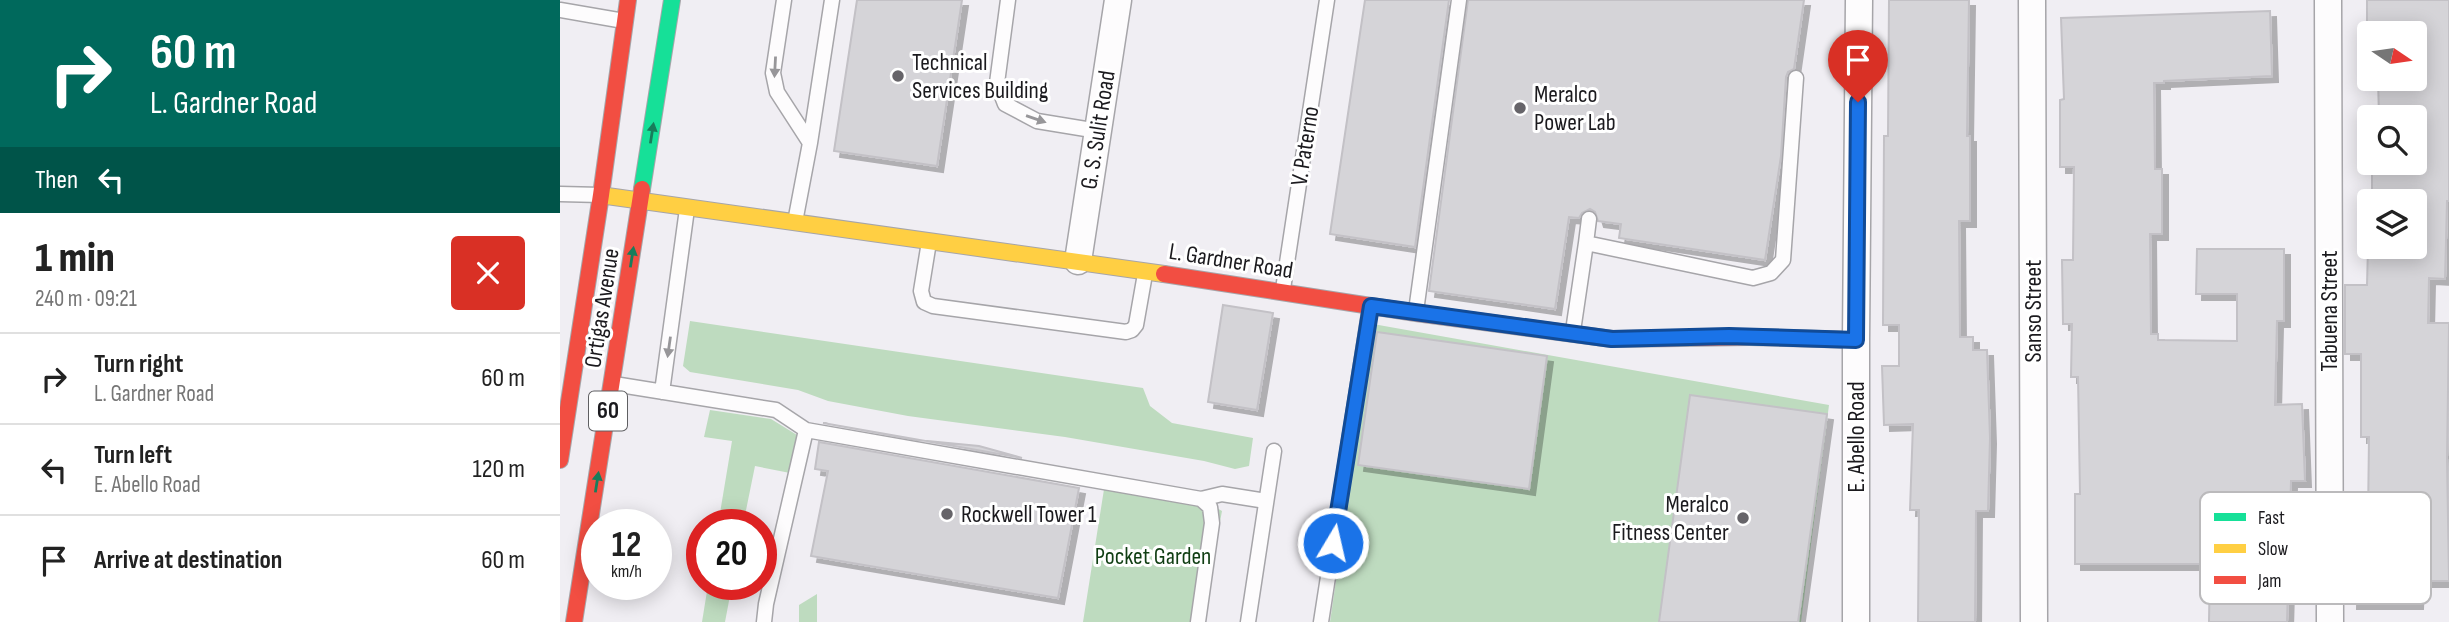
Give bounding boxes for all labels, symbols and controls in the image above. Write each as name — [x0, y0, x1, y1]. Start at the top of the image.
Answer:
north arrow — [2357, 21, 2427, 91]
map controls — [2357, 21, 2427, 259]
text: 60 m — [150, 24, 237, 83]
icon: right — [35, 28, 126, 119]
pin — [1828, 30, 1888, 102]
icon: arrive — [1839, 41, 1877, 79]
place label: Technical Services Building — [912, 48, 1048, 105]
one-way arrow — [769, 57, 780, 79]
marker: Technical Services Building — [890, 68, 906, 84]
street label: G. S. Sulit Road — [1074, 69, 1122, 191]
place label: Meralco Power Lab — [1534, 80, 1616, 137]
text: L. Gardner Road — [150, 84, 317, 123]
marker: Meralco Power Lab — [1512, 100, 1528, 116]
street label: V. Paterno — [1284, 104, 1326, 188]
button: search — [2357, 105, 2427, 175]
one-way arrow — [1026, 114, 1047, 125]
one-way arrow — [647, 122, 658, 144]
icon: left — [92, 161, 130, 199]
text: Then — [35, 165, 78, 196]
button: layers — [2357, 189, 2427, 259]
text: 1 min — [35, 233, 115, 284]
button: close — [451, 236, 525, 310]
street label: L. Gardner Road — [1167, 237, 1295, 285]
street label: Ortigas Avenue — [578, 246, 626, 370]
one-way arrow — [627, 246, 638, 268]
street label: Tabuena Street — [2315, 250, 2344, 372]
street label: Sanso Street — [2019, 260, 2048, 362]
text: 240 m · 09:21 — [35, 285, 137, 313]
one-way arrow — [663, 336, 674, 358]
text: Turn right — [94, 349, 183, 380]
icon: right — [35, 360, 73, 398]
text: 60 m — [481, 363, 525, 394]
text: L. Gardner Road — [94, 380, 214, 408]
street label: E. Abello Road — [1842, 381, 1871, 493]
road number: 60 — [589, 392, 627, 430]
text: Turn left — [94, 440, 172, 471]
icon: left — [35, 451, 73, 489]
text: 120 m — [472, 454, 525, 485]
text: E. Abello Road — [94, 471, 201, 499]
one-way arrow — [592, 471, 603, 493]
place label: Meralco Fitness Center — [1612, 490, 1729, 547]
legend — [2200, 492, 2431, 604]
place label: Rockwell Tower 1 — [961, 500, 1097, 529]
marker: Rockwell Tower 1 — [939, 506, 955, 522]
position arrow — [1296, 506, 1370, 580]
text: Fast — [2258, 507, 2285, 530]
speed limit sign: 20 — [686, 509, 777, 600]
marker: Meralco Fitness Center — [1735, 510, 1751, 526]
text: 12 — [612, 524, 641, 567]
text: Slow — [2258, 538, 2288, 561]
icon: arrive — [35, 542, 73, 580]
park label: Pocket Garden — [1095, 542, 1211, 571]
text: Arrive at destination — [94, 545, 282, 576]
text: 60 m — [481, 545, 525, 576]
text: km/h — [611, 561, 642, 582]
text: Jam — [2257, 570, 2281, 593]

